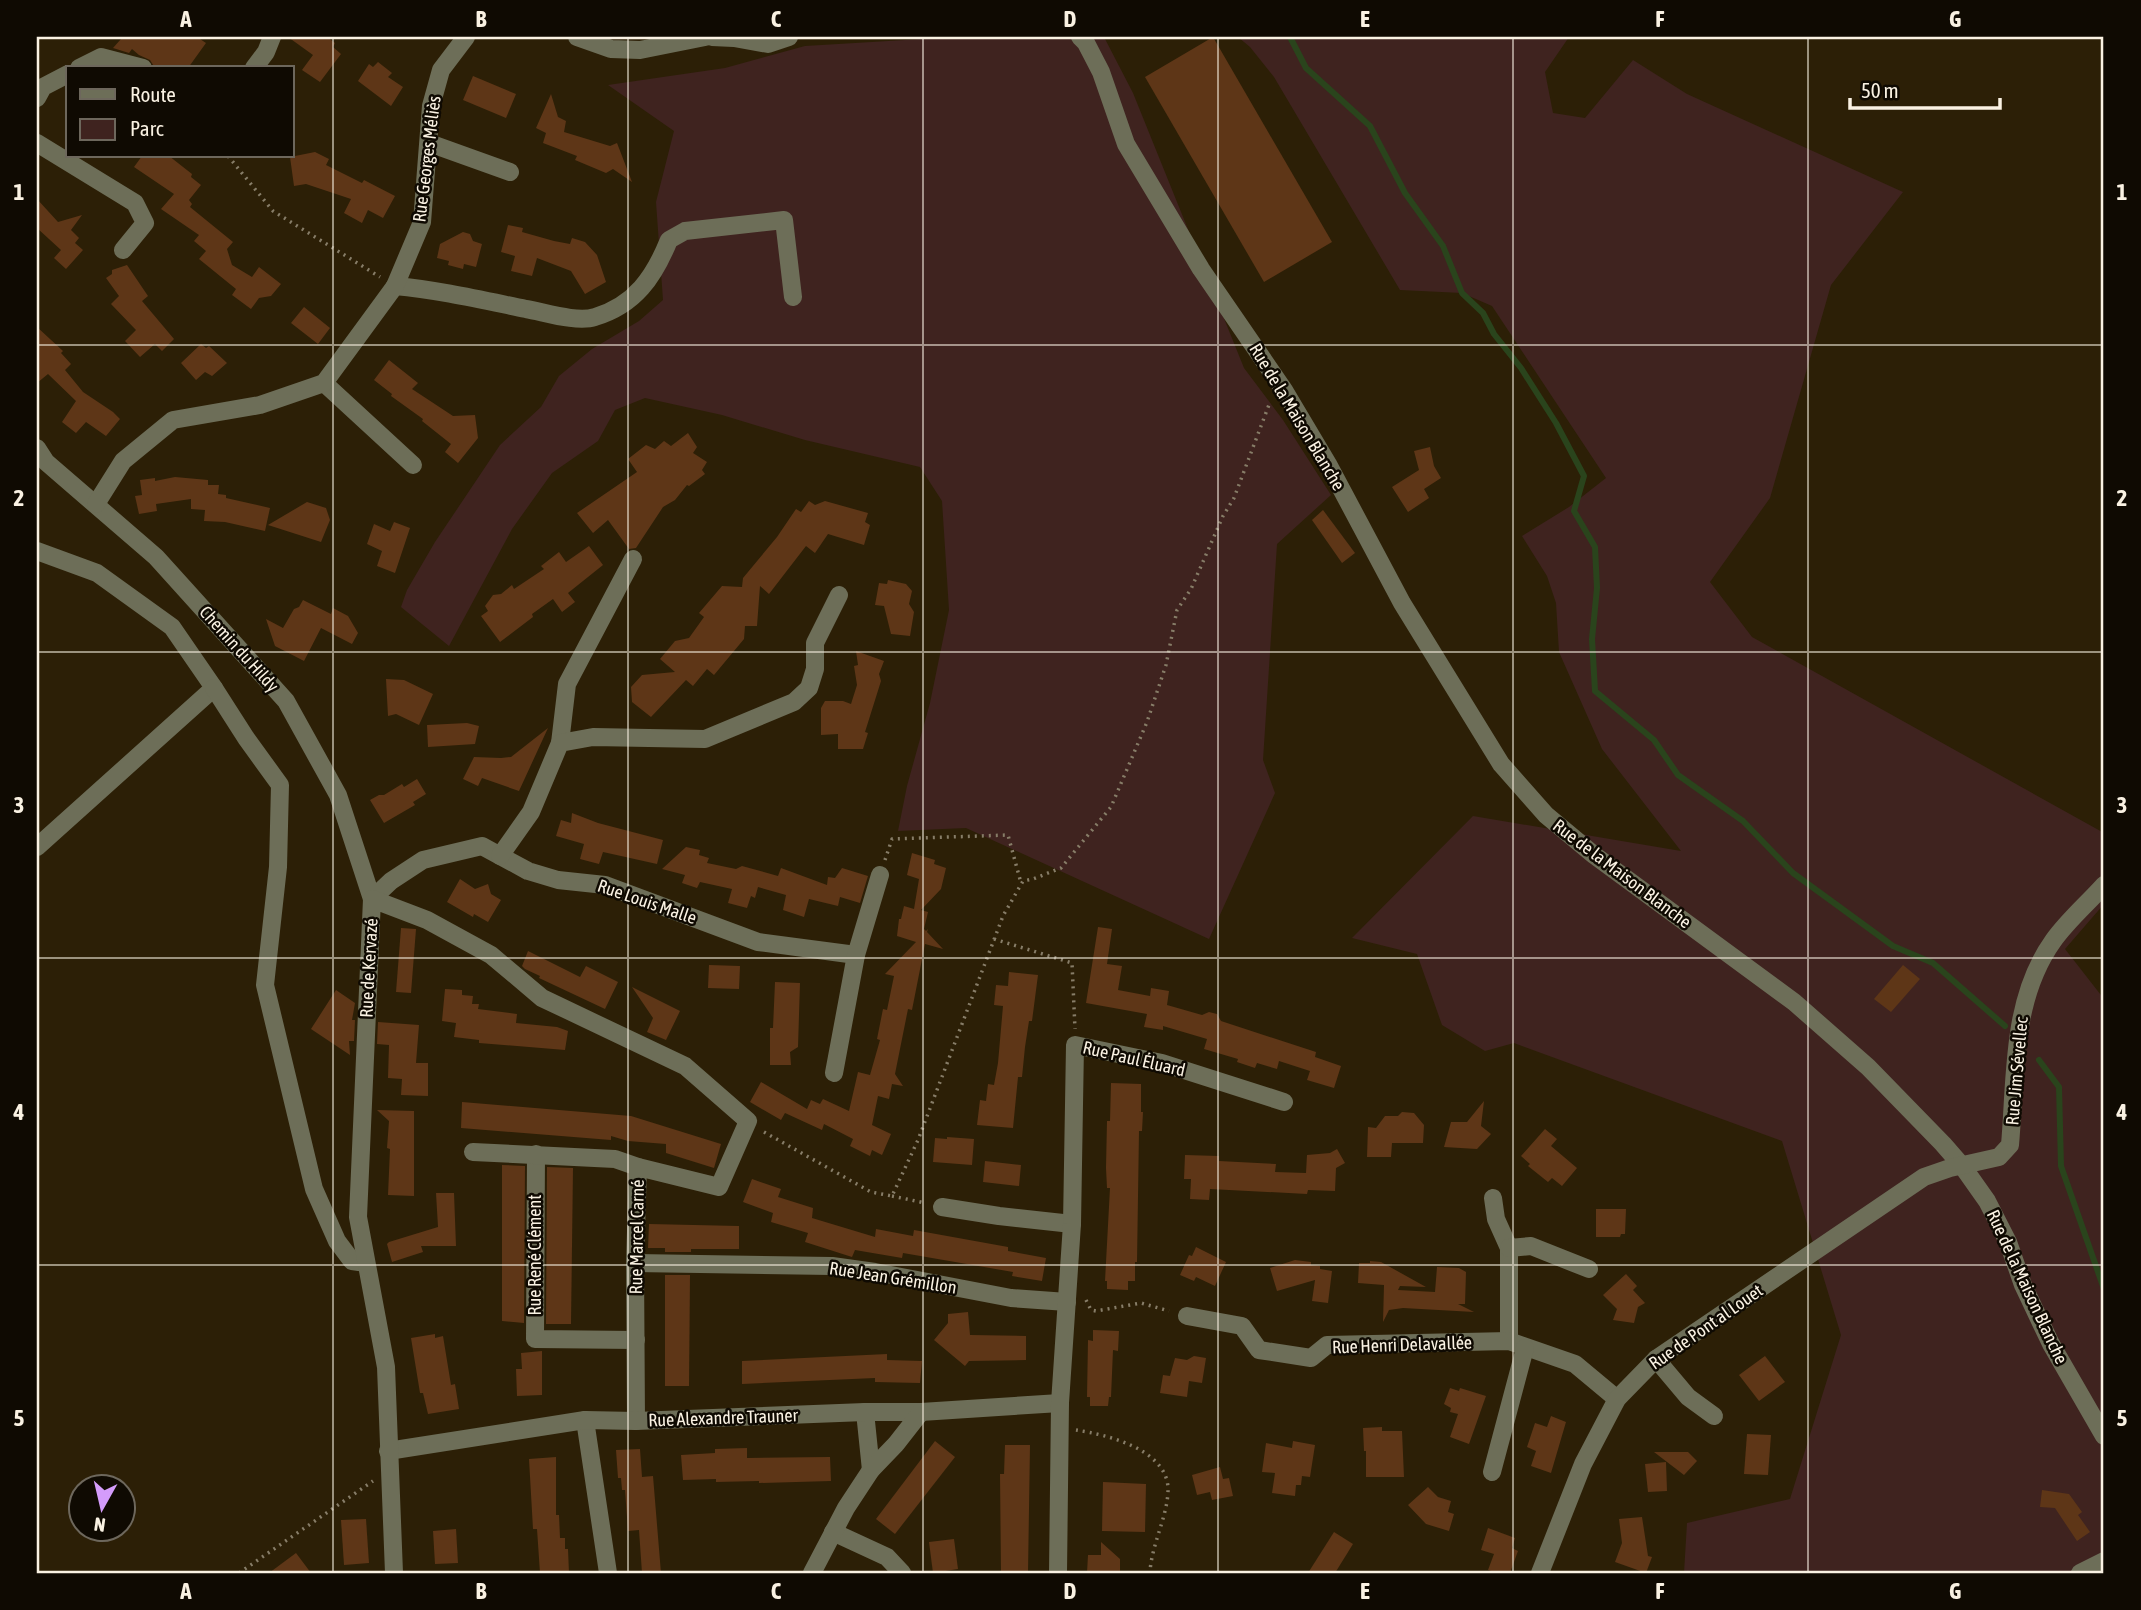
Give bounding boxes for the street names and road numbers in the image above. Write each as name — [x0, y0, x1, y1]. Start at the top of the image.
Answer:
street label: Rue Georges Méliès — [408, 95, 445, 223]
street label: Rue de la Maison Blanche — [1245, 339, 1350, 494]
street label: Chemin du Hildy — [195, 601, 283, 696]
street label: Rue de la Maison Blanche — [1549, 815, 1696, 932]
street label: Rue Louis Malle — [595, 875, 699, 928]
street label: Rue de Kervazé — [355, 918, 382, 1018]
street label: Rue Jim Sévellec — [2001, 1016, 2032, 1126]
street label: Rue Paul Éluard — [1081, 1037, 1187, 1080]
street label: Rue Marcel Carné — [625, 1179, 648, 1295]
street label: Rue René Clément — [524, 1195, 545, 1315]
street label: Rue de la Maison Blanche — [1983, 1206, 2072, 1367]
street label: Rue Jean Grémillon — [828, 1257, 958, 1298]
street label: Rue de Pont al Louet — [1645, 1280, 1767, 1374]
street label: Rue Henri Delavallée — [1332, 1332, 1472, 1357]
street label: Rue Alexandre Trauner — [648, 1404, 799, 1431]

